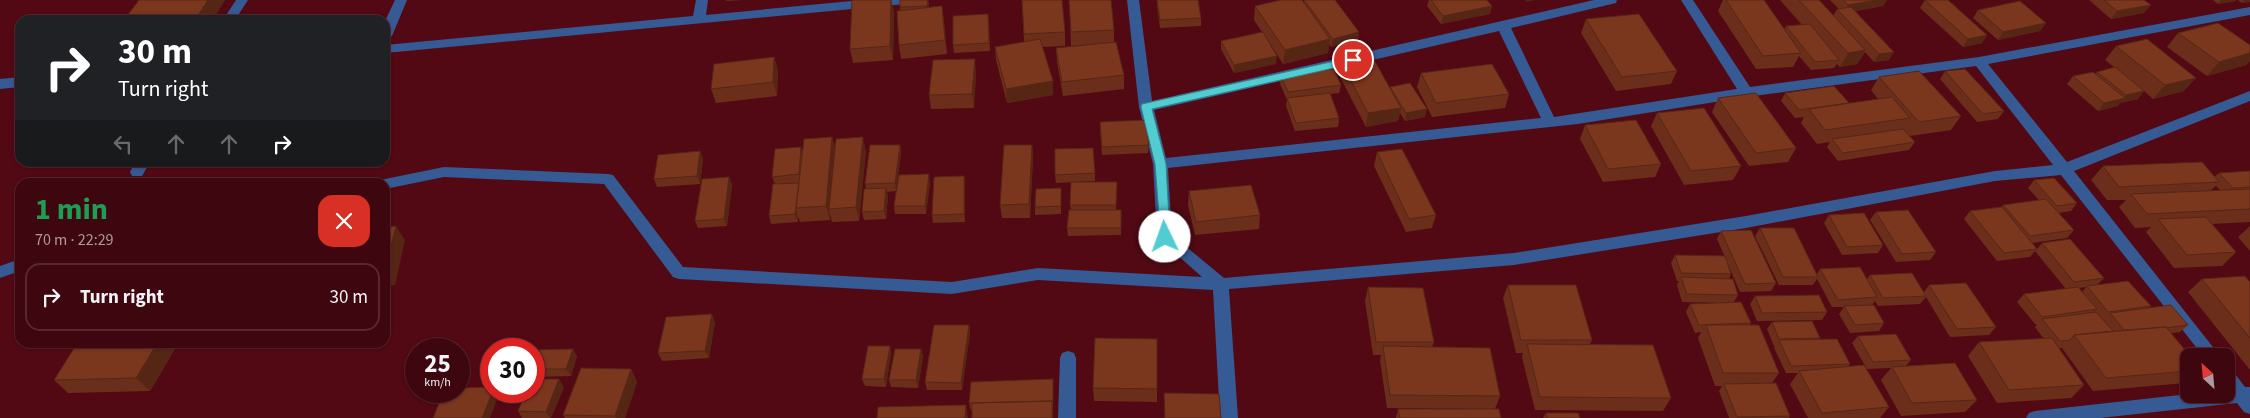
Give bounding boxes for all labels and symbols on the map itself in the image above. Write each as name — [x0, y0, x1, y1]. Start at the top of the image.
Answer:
pin — [1332, 39, 1374, 81]
position arrow — [1138, 210, 1190, 262]
speed limit sign: 30 — [480, 338, 545, 403]
north arrow — [2180, 348, 2235, 402]

